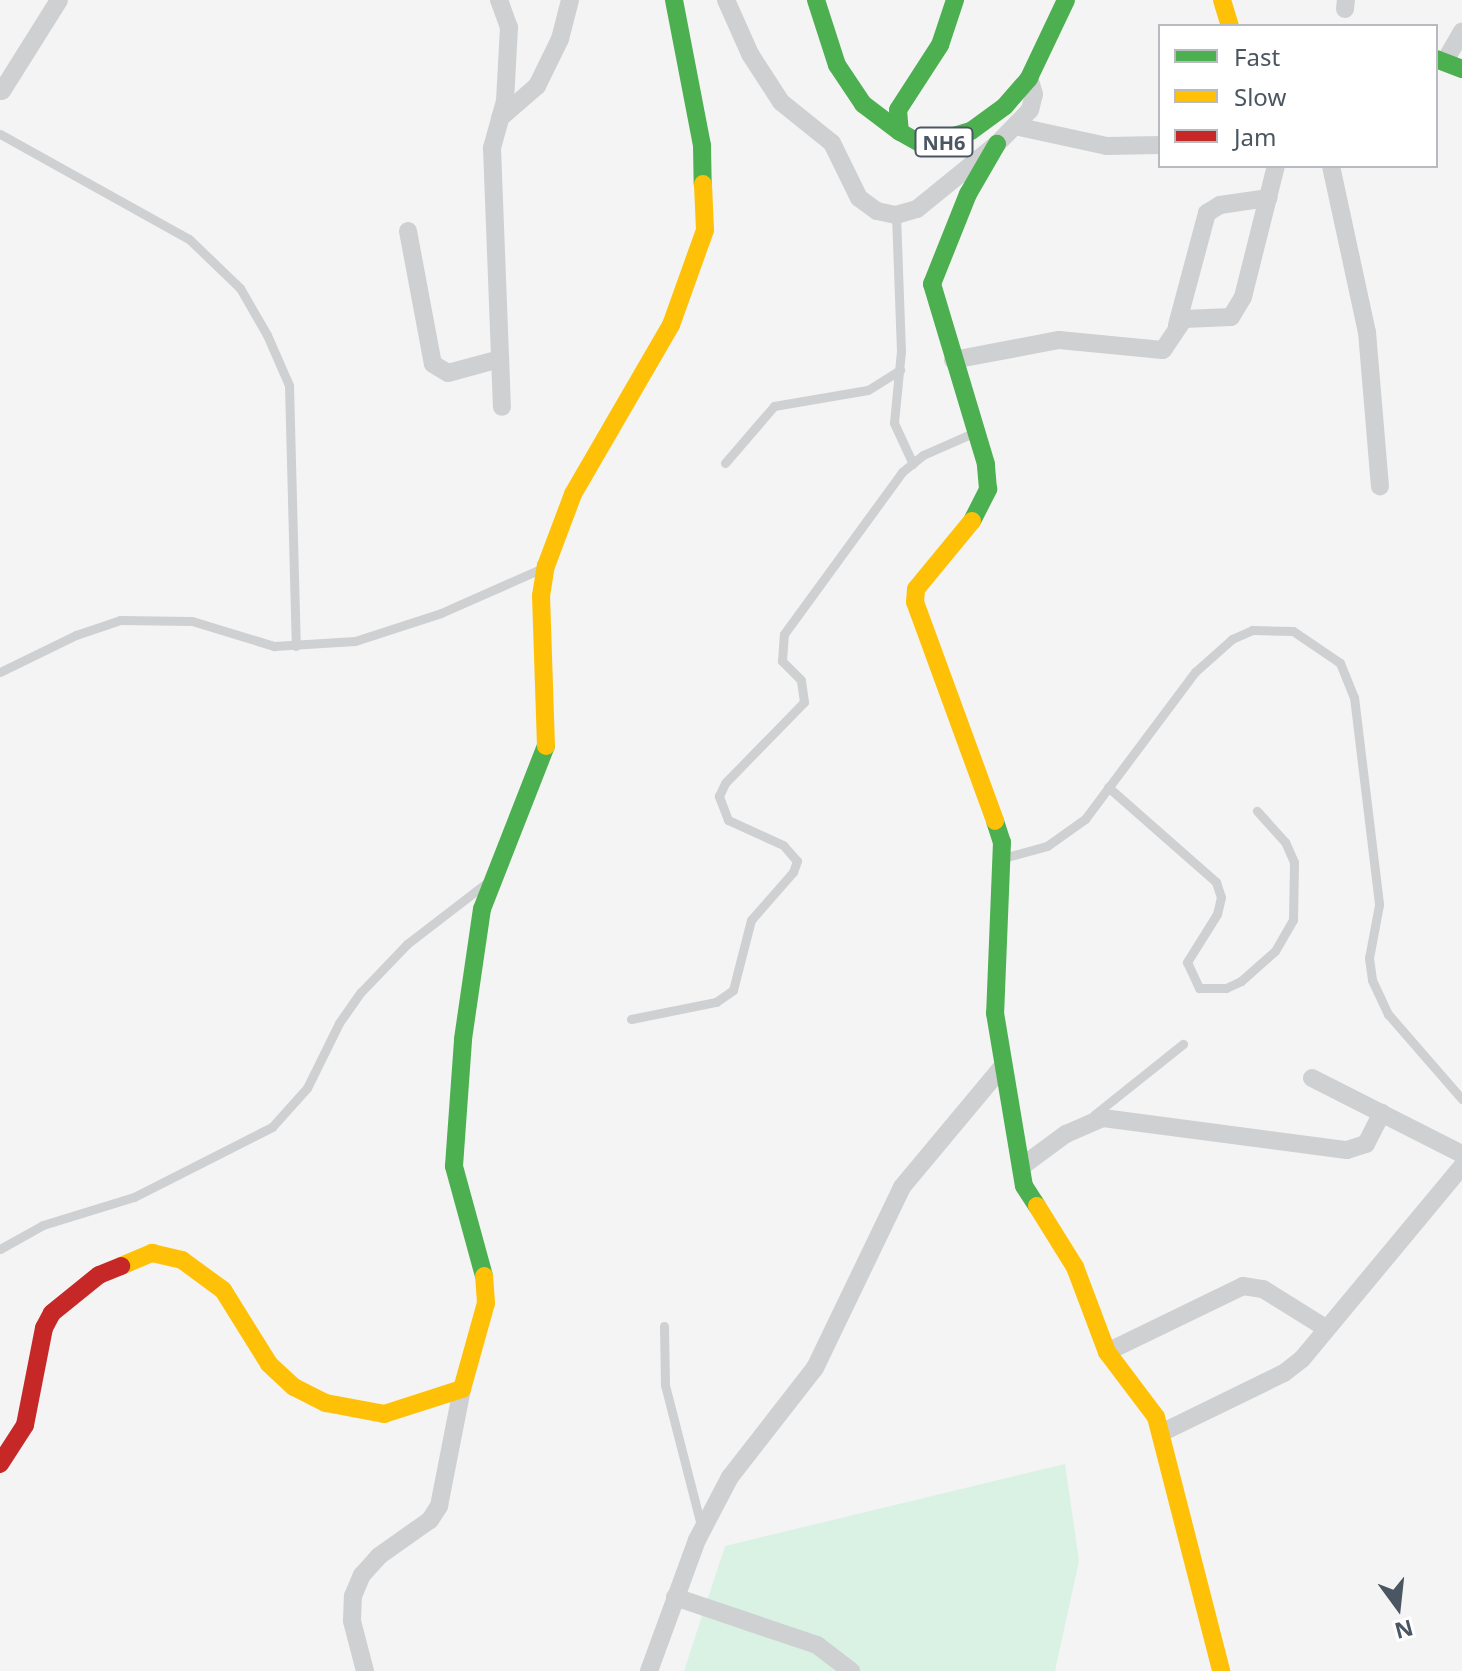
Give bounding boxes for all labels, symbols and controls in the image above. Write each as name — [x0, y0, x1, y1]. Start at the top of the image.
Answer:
legend — [1158, 24, 1438, 168]
text: Fast — [1234, 40, 1280, 73]
text: Slow — [1234, 80, 1286, 113]
text: Jam — [1234, 120, 1276, 153]
road number: NH6 — [914, 126, 974, 158]
north arrow — [1358, 1567, 1438, 1647]
text: N — [1392, 1613, 1417, 1647]

